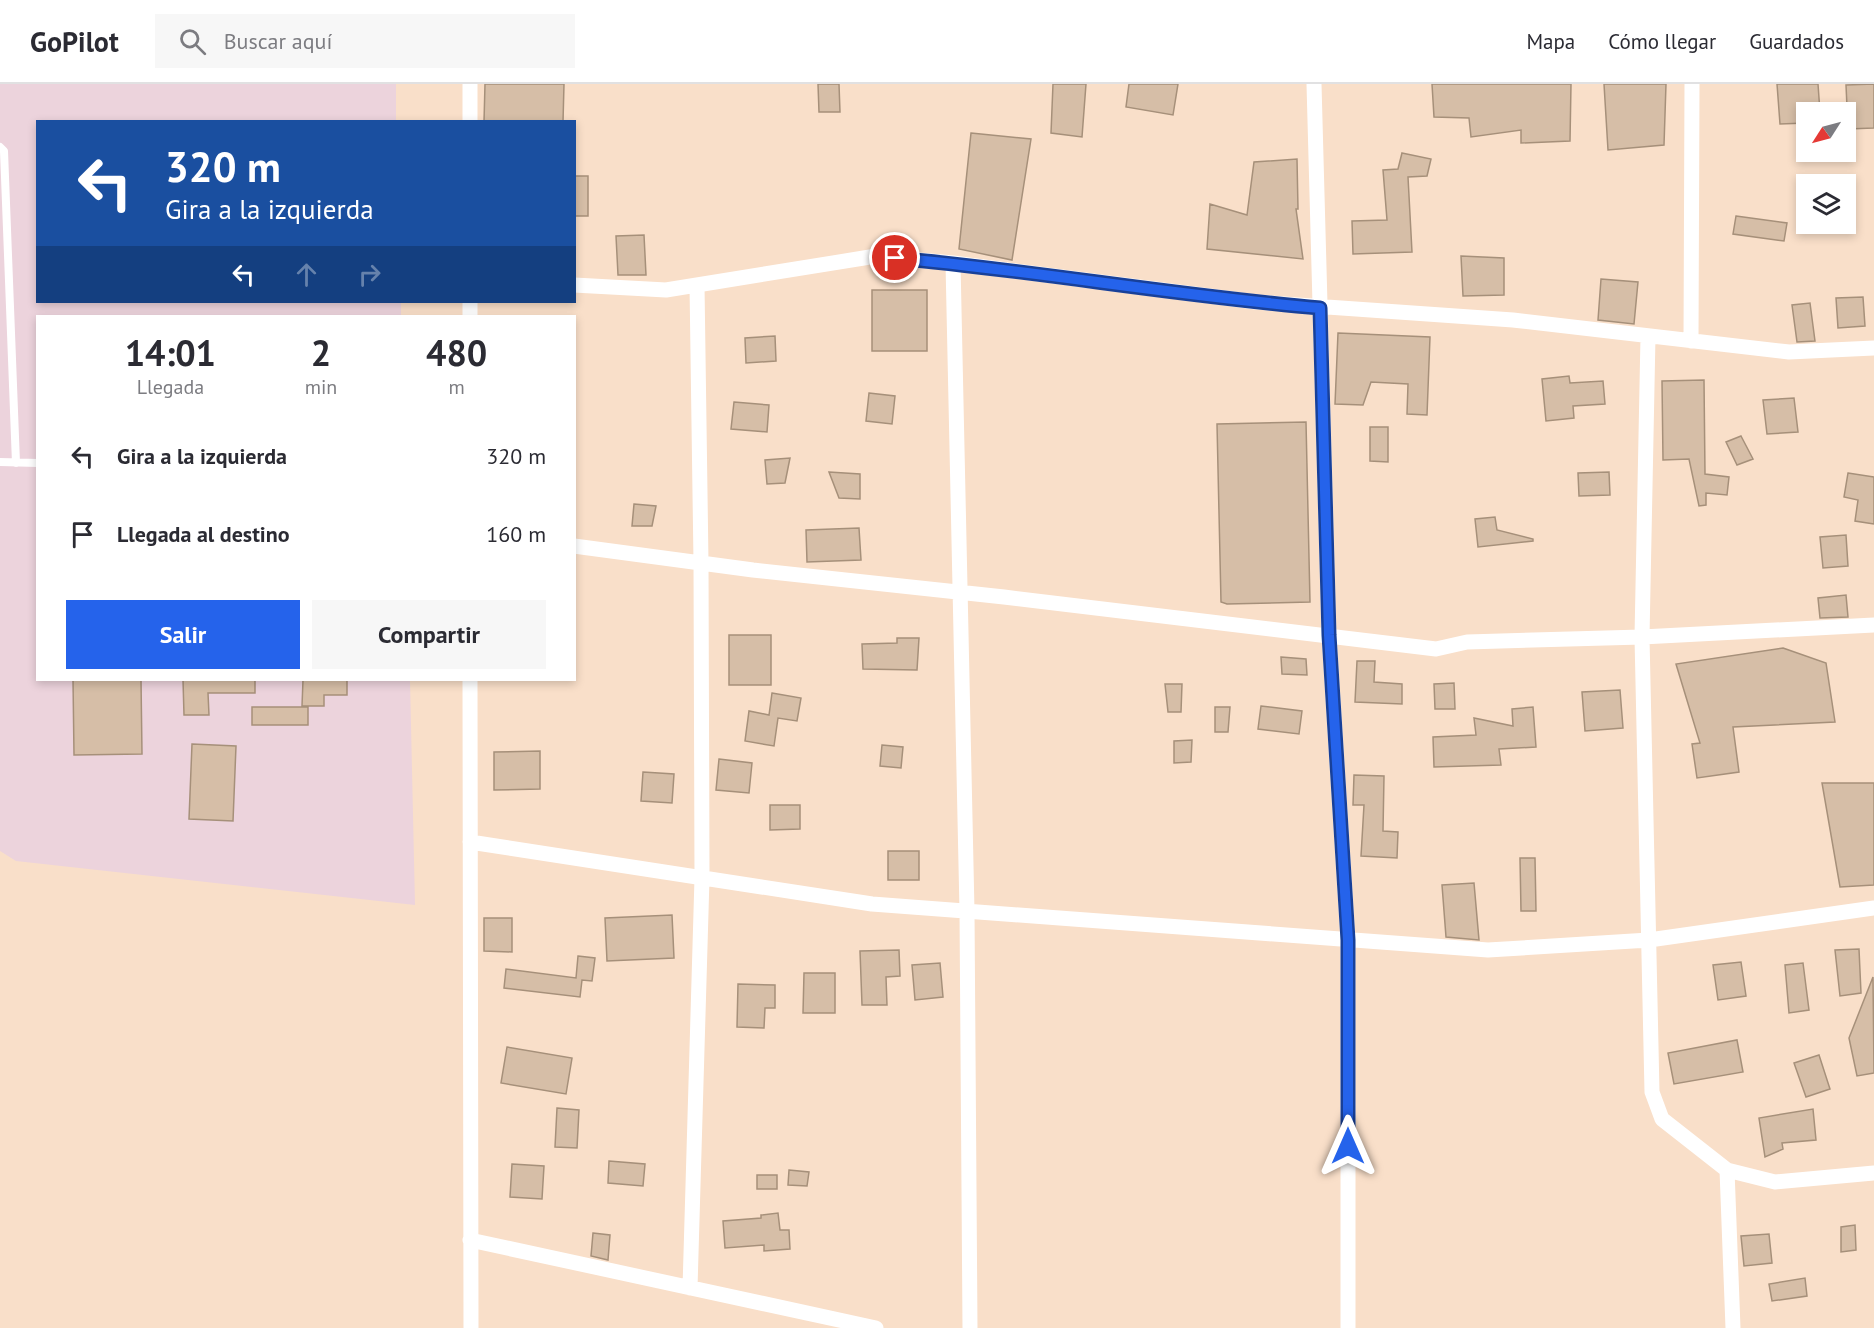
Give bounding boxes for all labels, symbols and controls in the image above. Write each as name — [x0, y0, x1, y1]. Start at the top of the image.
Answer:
search box — [155, 14, 575, 68]
text: GoPilot — [30, 23, 119, 60]
icon: search — [176, 25, 209, 58]
text: Buscar aquí — [224, 27, 332, 55]
text: Mapa — [1526, 28, 1575, 55]
text: Cómo llegar — [1608, 28, 1716, 55]
text: Guardados — [1749, 28, 1844, 55]
north arrow — [1796, 102, 1856, 162]
map controls — [1796, 102, 1856, 234]
text: 320 m — [165, 139, 281, 194]
icon: left — [66, 144, 144, 222]
button: layers — [1796, 174, 1856, 234]
text: Gira a la izquierda — [165, 192, 374, 226]
pin — [869, 232, 920, 283]
icon: arrive — [878, 241, 911, 274]
icon: left — [227, 258, 260, 291]
icon: ahead — [290, 258, 323, 291]
icon: right — [353, 258, 386, 291]
text: 14:01 — [125, 329, 216, 376]
text: 2 — [311, 329, 331, 376]
text: 480 — [426, 329, 487, 376]
text: Llegada — [137, 374, 204, 400]
text: min — [305, 374, 337, 400]
text: m — [449, 374, 465, 400]
icon: left — [66, 440, 99, 473]
text: Gira a la izquierda — [117, 442, 287, 470]
text: 320 m — [486, 442, 546, 470]
icon: arrive — [66, 518, 99, 551]
text: Llegada al destino — [117, 520, 290, 548]
text: 160 m — [486, 520, 546, 548]
button: Salir — [66, 600, 300, 669]
button: Compartir — [312, 600, 546, 669]
position arrow — [1316, 1114, 1380, 1178]

